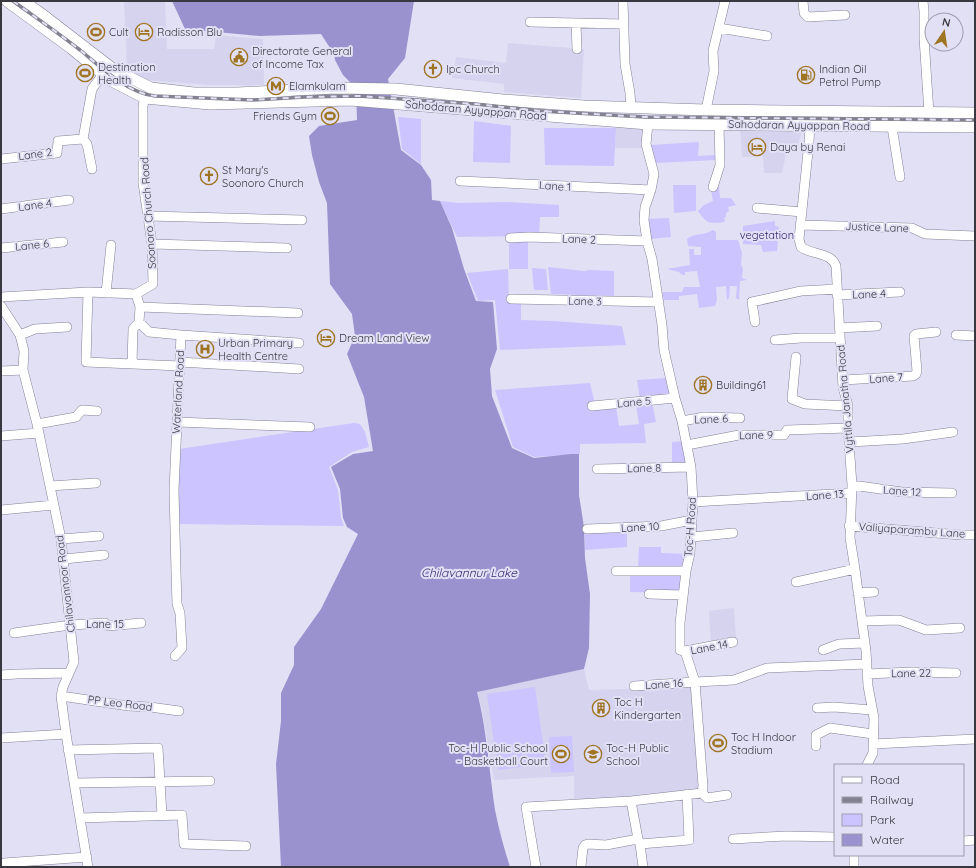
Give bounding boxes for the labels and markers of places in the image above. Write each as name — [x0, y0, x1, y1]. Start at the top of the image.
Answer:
sports icon: Cult — [86, 22, 106, 42]
hotel icon: Radisson Blu — [134, 22, 154, 42]
place label: Cult — [109, 25, 129, 39]
place label: Radisson Blu — [157, 25, 222, 39]
place label: Directorate General of Income Tax — [252, 44, 352, 71]
public building icon: Directorate General of Income Tax — [229, 47, 249, 67]
church icon: Ipc Church — [423, 59, 443, 79]
place label: Destination Health — [98, 60, 156, 87]
place label: Ipc Church — [446, 62, 500, 76]
place label: Indian Oil Petrol Pump — [819, 62, 881, 89]
sports icon: Destination Health — [75, 63, 95, 83]
fuel station icon: Indian Oil Petrol Pump — [796, 65, 816, 85]
metro station icon: Elamkulam — [266, 76, 286, 96]
place label: Elamkulam — [289, 79, 346, 93]
sports icon: Friends Gym — [320, 106, 340, 126]
place label: Friends Gym — [253, 109, 317, 123]
hotel icon: Daya by Renai — [747, 137, 767, 157]
place label: Daya by Renai — [770, 140, 845, 154]
place label: St Mary's Soonoro Church — [222, 163, 304, 190]
church icon: St Mary's Soonoro Church — [199, 166, 219, 186]
hotel icon: Dream Land View — [316, 328, 336, 348]
place label: Dream Land View — [339, 331, 430, 345]
place label: Urban Primary Health Centre — [218, 336, 293, 363]
hospital icon: Urban Primary Health Centre — [195, 339, 215, 359]
building icon: Building61 — [693, 375, 713, 395]
place label: Building61 — [716, 378, 766, 392]
place label: Toc H Kindergarten — [614, 695, 681, 722]
building icon: Toc H Kindergarten — [591, 698, 611, 718]
place label: Toc H Indoor Stadium — [731, 730, 797, 757]
sports icon: Toc H Indoor Stadium — [708, 733, 728, 753]
place label: Toc-H Public School - Basketball Court — [448, 741, 548, 768]
place label: Toc-H Public School — [606, 741, 669, 768]
sports icon: Toc-H Public School - Basketball Court — [551, 744, 571, 764]
school or university icon: Toc-H Public School — [583, 744, 603, 764]

